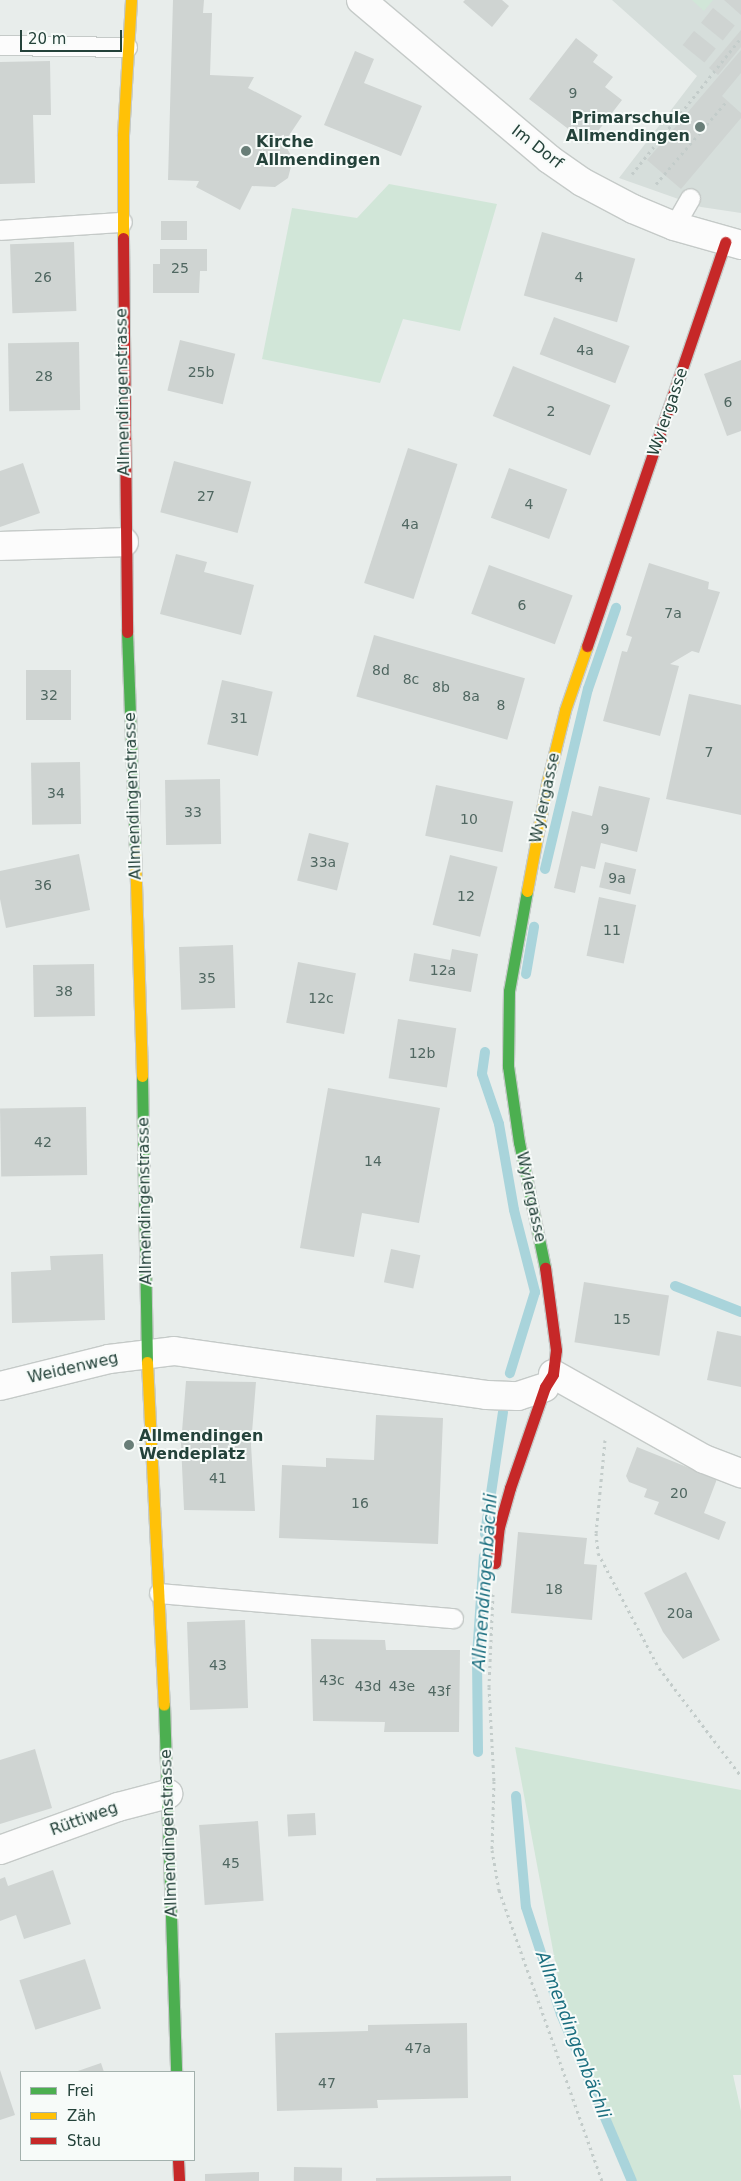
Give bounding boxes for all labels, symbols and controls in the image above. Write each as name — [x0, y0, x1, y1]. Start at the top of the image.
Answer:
scale bar — [22, 20, 125, 52]
text: 20 m — [28, 30, 66, 48]
house number: 9 — [569, 85, 577, 101]
place label: Primarschule Allmendingen — [566, 108, 690, 146]
street label: Im Dorf — [508, 121, 566, 173]
marker: Primarschule Allmendingen — [694, 121, 706, 133]
place label: Kirche Allmendingen — [256, 132, 380, 170]
marker: Kirche Allmendingen — [240, 145, 252, 157]
house number: 25 — [171, 260, 189, 276]
house number: 26 — [34, 269, 52, 285]
house number: 4 — [575, 269, 583, 285]
street label: Allmendingenstrasse — [112, 308, 134, 476]
house number: 4a — [576, 342, 594, 358]
house number: 25b — [188, 364, 214, 380]
street label: Wylergasse — [644, 365, 692, 459]
house number: 28 — [35, 368, 53, 384]
house number: 6 — [724, 394, 732, 410]
house number: 2 — [547, 403, 555, 419]
house number: 27 — [197, 488, 215, 504]
house number: 4 — [525, 496, 533, 512]
house number: 4a — [401, 516, 419, 532]
house number: 6 — [518, 597, 526, 613]
house number: 7a — [664, 605, 682, 621]
house number: 8d — [372, 662, 390, 678]
house number: 8c — [403, 671, 419, 687]
house number: 8b — [432, 679, 450, 695]
house number: 32 — [40, 687, 58, 703]
house number: 8a — [462, 688, 480, 704]
house number: 8 — [497, 697, 505, 713]
house number: 31 — [230, 710, 248, 726]
street label: Allmendingenstrasse — [120, 712, 146, 880]
house number: 7 — [705, 744, 713, 760]
street label: Wylergasse — [526, 751, 564, 845]
house number: 34 — [47, 785, 65, 801]
house number: 33 — [184, 804, 202, 820]
house number: 10 — [460, 811, 478, 827]
house number: 9 — [601, 821, 609, 837]
house number: 33a — [310, 854, 336, 870]
house number: 9a — [608, 870, 626, 886]
house number: 36 — [34, 877, 52, 893]
house number: 12 — [457, 888, 475, 904]
house number: 11 — [603, 922, 621, 938]
house number: 12a — [430, 962, 456, 978]
house number: 35 — [198, 970, 216, 986]
house number: 38 — [55, 983, 73, 999]
house number: 12c — [308, 990, 334, 1006]
house number: 12b — [409, 1045, 435, 1061]
street label: Allmendingenstrasse — [134, 1117, 156, 1285]
house number: 42 — [34, 1134, 52, 1150]
street label: Wylergasse — [512, 1150, 550, 1244]
house number: 14 — [364, 1153, 382, 1169]
house number: 15 — [613, 1311, 631, 1327]
street label: Weidenweg — [26, 1348, 120, 1388]
place label: Allmendingen Wendeplatz — [139, 1426, 263, 1464]
marker: Allmendingen Wendeplatz — [123, 1439, 135, 1451]
house number: 41 — [209, 1470, 227, 1486]
house number: 20 — [670, 1485, 688, 1501]
water label: Allmendingenbächli — [468, 1493, 502, 1671]
house number: 16 — [351, 1495, 369, 1511]
house number: 18 — [545, 1581, 563, 1597]
house number: 20a — [667, 1605, 693, 1621]
house number: 43 — [209, 1657, 227, 1673]
house number: 43c — [319, 1672, 345, 1688]
house number: 43d — [355, 1678, 381, 1694]
house number: 43e — [389, 1678, 415, 1694]
house number: 43f — [428, 1683, 450, 1699]
street label: Allmendingenstrasse — [156, 1749, 182, 1917]
street label: Rüttiweg — [48, 1798, 120, 1840]
house number: 45 — [222, 1855, 240, 1871]
water label: Allmendingenbächli — [531, 1948, 615, 2122]
house number: 47a — [405, 2040, 431, 2056]
legend — [20, 2071, 195, 2161]
house number: 47 — [318, 2075, 336, 2091]
text: Frei — [67, 2082, 94, 2100]
text: Zäh — [67, 2107, 96, 2125]
text: Stau — [67, 2132, 101, 2150]

